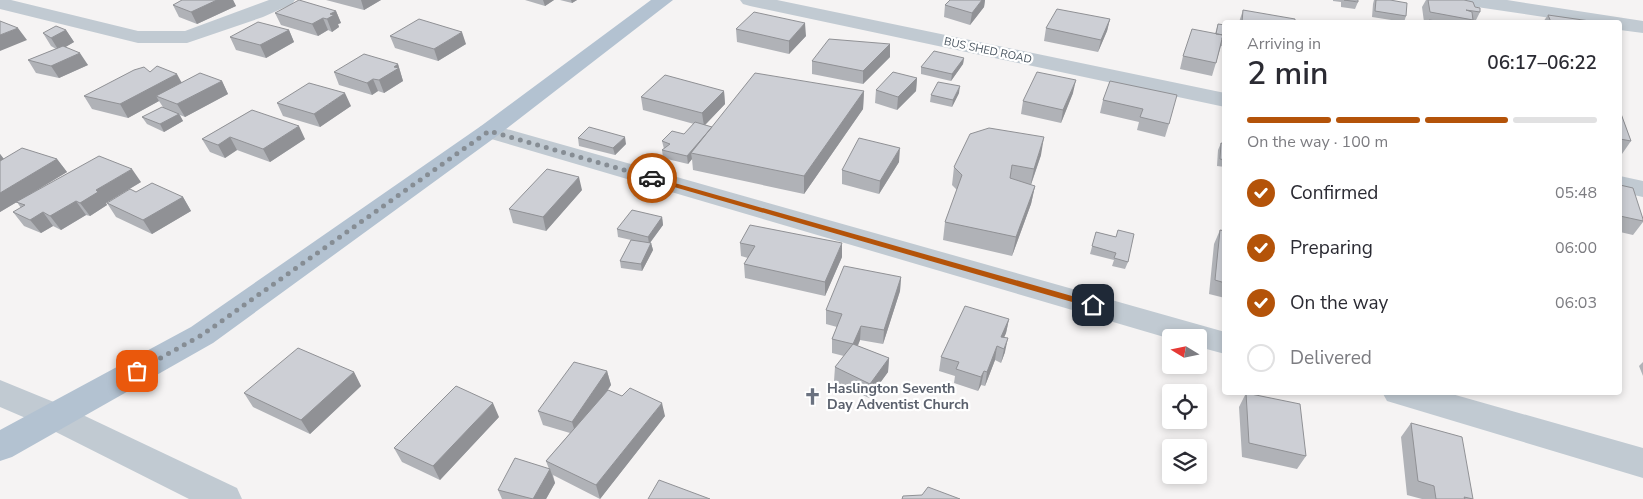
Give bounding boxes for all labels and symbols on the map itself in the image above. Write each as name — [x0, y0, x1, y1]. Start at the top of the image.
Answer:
street label: BUS SHED ROAD — [943, 34, 1033, 67]
courier — [627, 153, 677, 203]
pin — [1072, 284, 1114, 326]
north arrow — [1162, 329, 1208, 374]
pin — [116, 350, 158, 392]
place label: Haslington Seventh Day Adventist Church — [827, 379, 969, 414]
church icon: Haslington Seventh Day Adventist Church — [803, 386, 823, 406]

